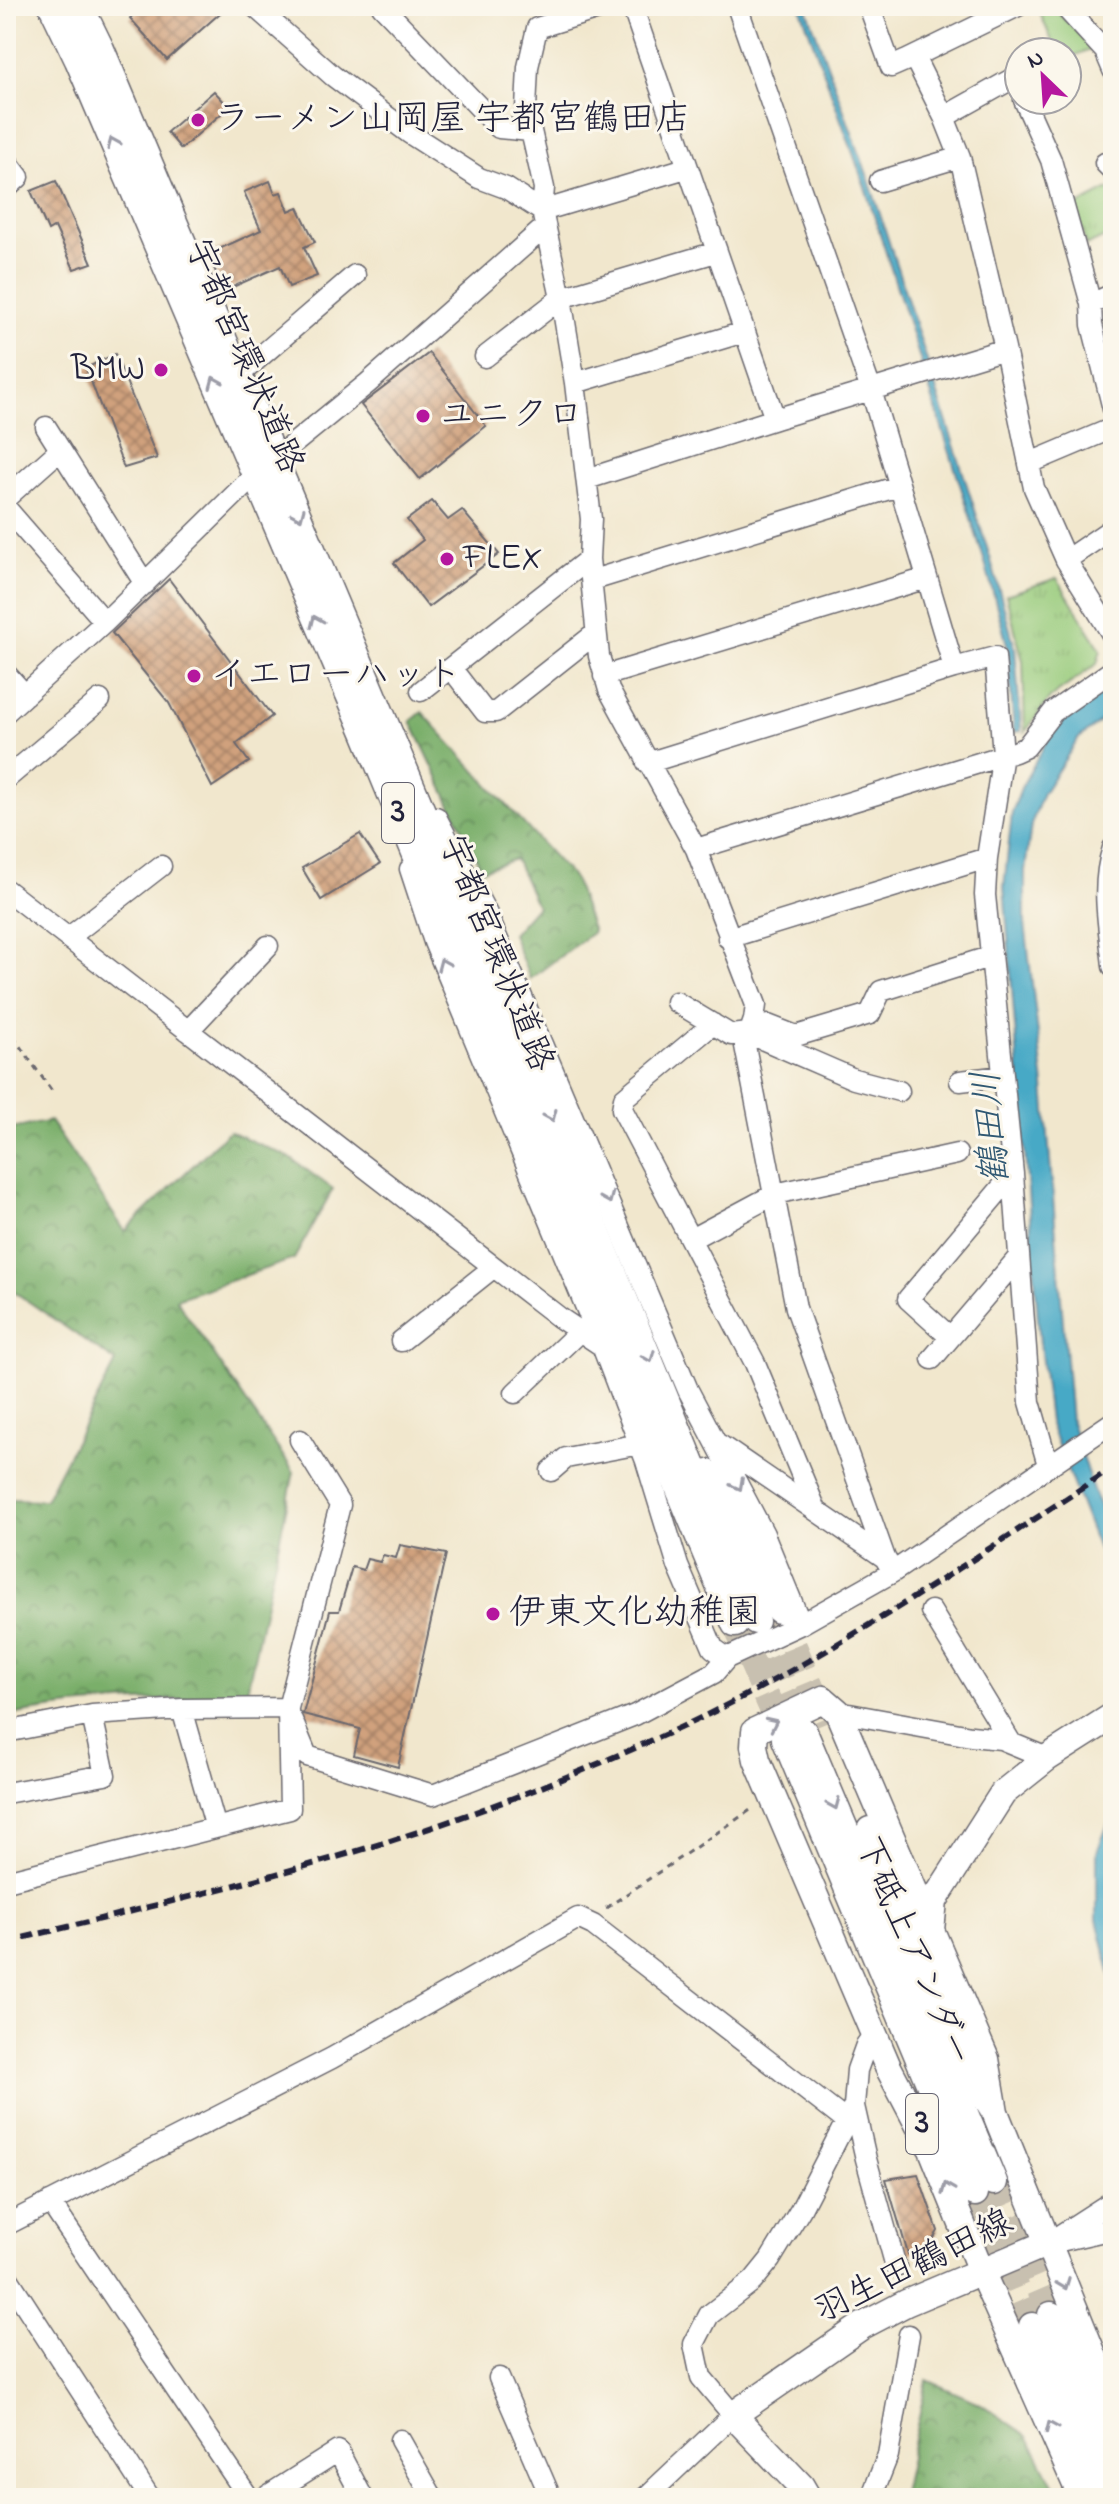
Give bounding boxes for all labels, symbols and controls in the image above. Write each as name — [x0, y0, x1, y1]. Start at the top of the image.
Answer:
north arrow — [1003, 36, 1083, 116]
text: N — [1022, 43, 1049, 78]
place label: ラーメン山岡屋 宇都宮鶴田店 — [214, 94, 691, 147]
marker: ラーメン山岡屋 宇都宮鶴田店 — [189, 111, 207, 129]
one-way arrow — [107, 137, 123, 151]
street label: 宇都宮環状道路 — [169, 231, 317, 483]
place label: BMW — [70, 344, 145, 397]
marker: BMW — [152, 361, 170, 379]
one-way arrow — [208, 376, 224, 390]
place label: ユニクロ — [439, 390, 584, 443]
marker: ユニクロ — [414, 407, 432, 425]
one-way arrow — [289, 507, 306, 521]
place label: FLEX — [462, 533, 542, 586]
marker: FLEX — [438, 550, 456, 568]
one-way arrow — [310, 615, 326, 630]
place label: イエローハット — [210, 650, 462, 703]
marker: イエローハット — [185, 667, 203, 685]
road number: 3 — [382, 783, 414, 843]
street label: 宇都宮環状道路 — [423, 827, 567, 1081]
one-way arrow — [436, 958, 452, 972]
water label: 鶴田川 — [960, 1068, 1026, 1186]
one-way arrow — [541, 1108, 557, 1122]
one-way arrow — [598, 1190, 614, 1204]
one-way arrow — [639, 1349, 656, 1363]
one-way arrow — [729, 1477, 744, 1492]
place label: 伊東文化幼稚園 — [509, 1588, 761, 1641]
marker: 伊東文化幼稚園 — [484, 1605, 502, 1623]
one-way arrow — [764, 1717, 778, 1733]
one-way arrow — [825, 1795, 841, 1810]
street label: 下砥上アンダー — [839, 1828, 985, 2076]
road number: 3 — [906, 2094, 938, 2154]
one-way arrow — [940, 2182, 957, 2196]
street label: 羽生田鶴田線 — [805, 2197, 1023, 2339]
one-way arrow — [1054, 2276, 1071, 2290]
one-way arrow — [1044, 2421, 1060, 2435]

